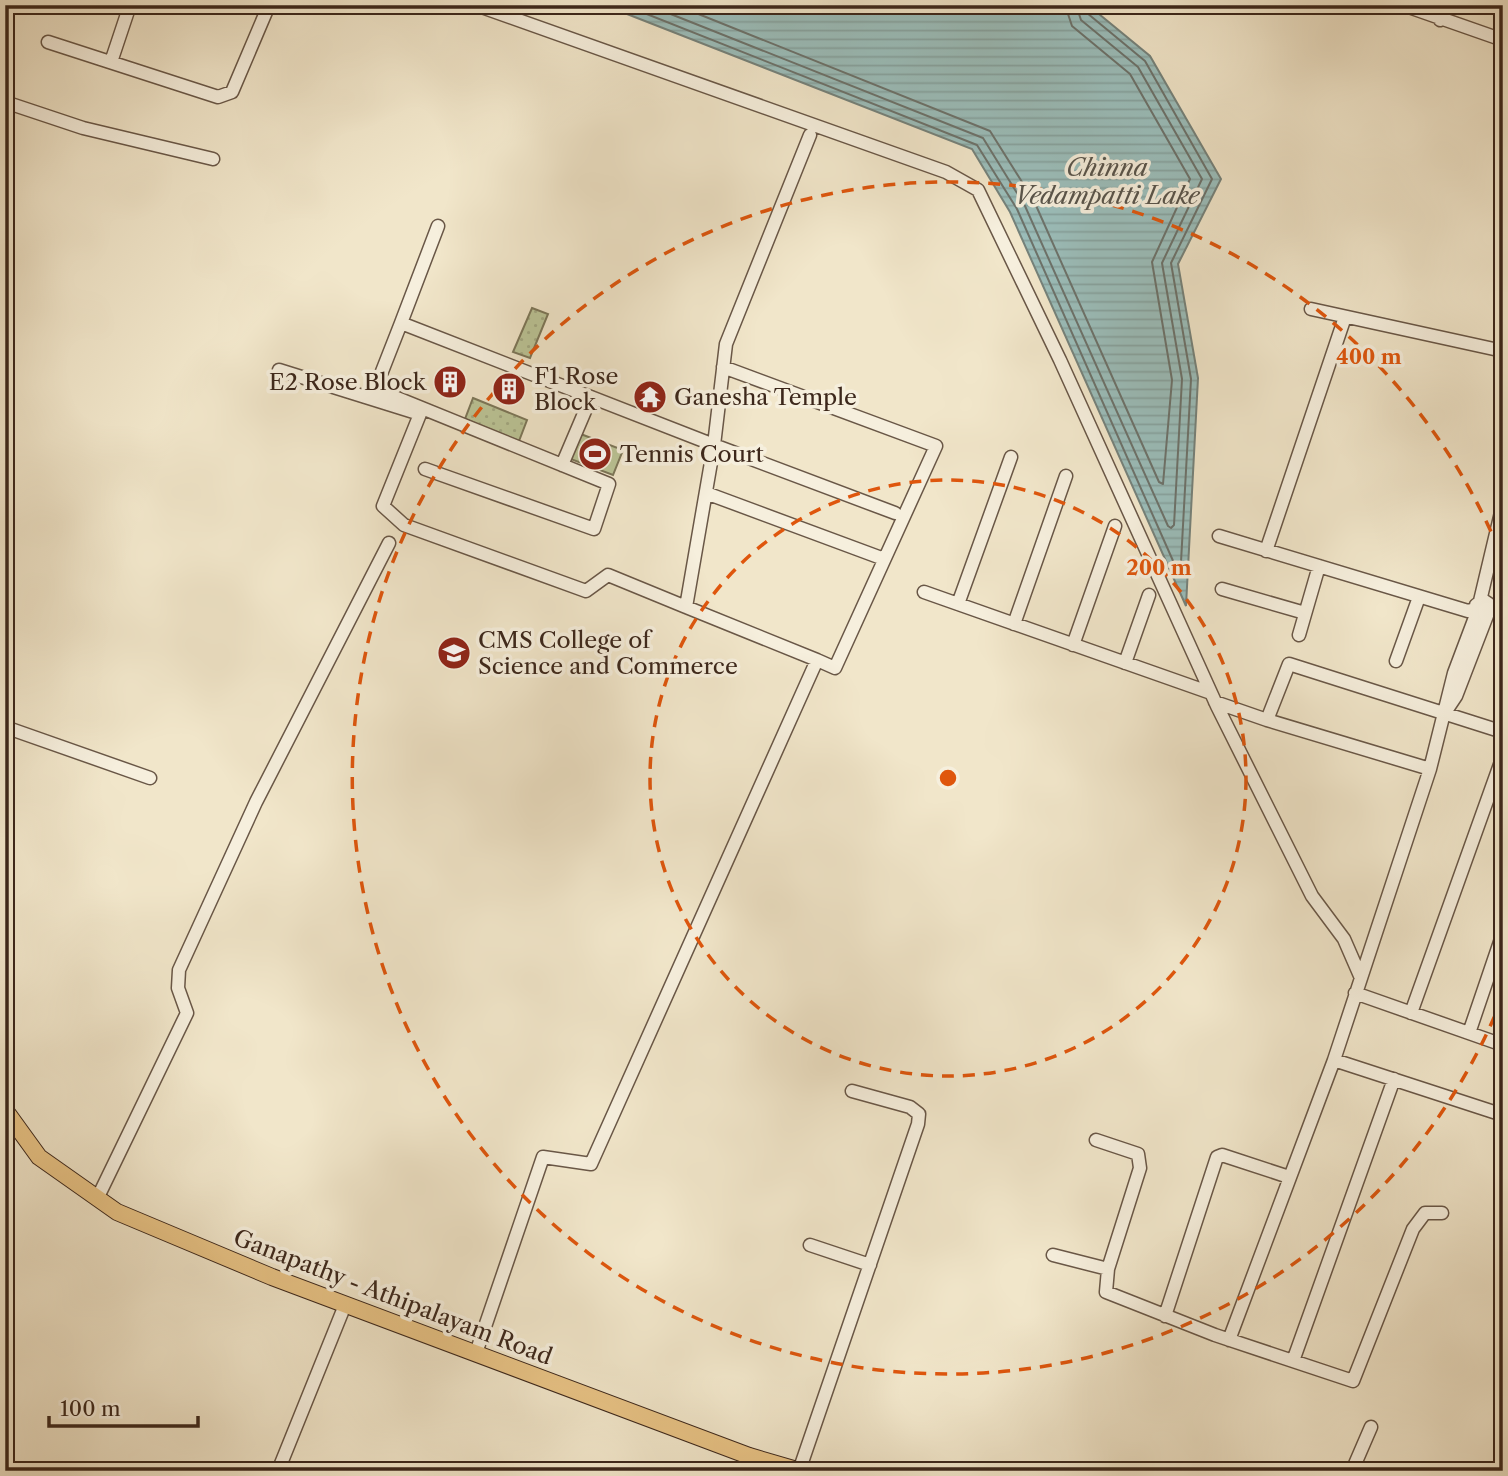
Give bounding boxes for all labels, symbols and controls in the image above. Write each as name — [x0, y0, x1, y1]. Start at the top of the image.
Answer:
water label: Chinna Vedampatti Lake — [1014, 153, 1201, 210]
text: 400 m — [1336, 344, 1402, 369]
place label: F1 Rose Block — [534, 362, 618, 416]
building icon: E2 Rose Block — [431, 363, 469, 401]
place label: E2 Rose Block — [269, 368, 428, 396]
building icon: F1 Rose Block — [490, 370, 528, 408]
temple icon: Ganesha Temple — [631, 378, 669, 416]
place label: Ganesha Temple — [674, 383, 857, 411]
sports icon: Tennis Court — [576, 435, 614, 473]
place label: Tennis Court — [620, 440, 764, 468]
text: 200 m — [1126, 555, 1192, 580]
place label: CMS College of Science and Commerce — [478, 626, 738, 680]
school or university icon: CMS College of Science and Commerce — [435, 634, 473, 672]
centre of rings — [936, 766, 960, 790]
street label: Ganapathy - Athipalayam Road — [230, 1223, 556, 1371]
scale bar — [49, 1385, 198, 1429]
text: 100 m — [60, 1396, 121, 1421]

